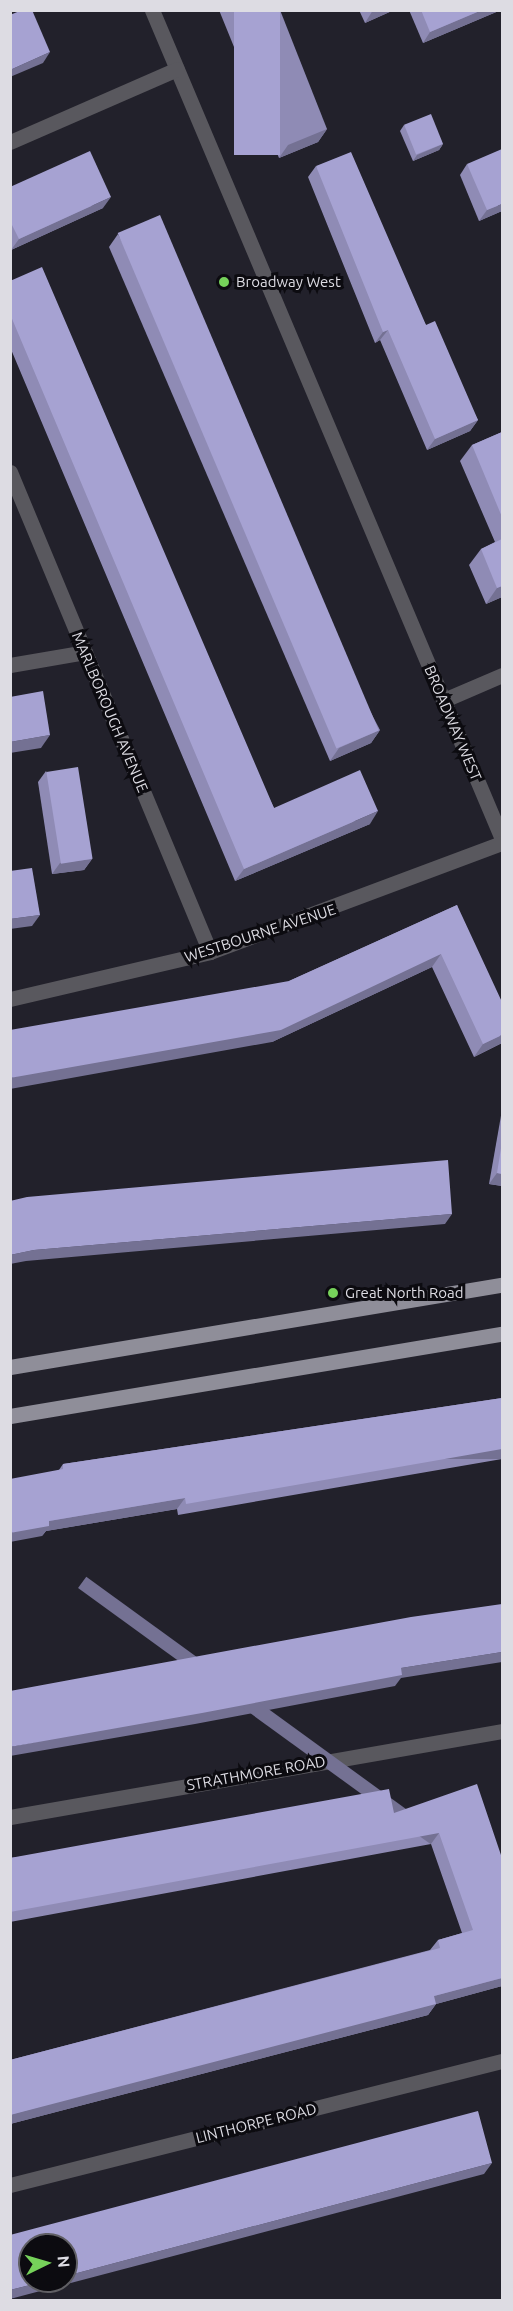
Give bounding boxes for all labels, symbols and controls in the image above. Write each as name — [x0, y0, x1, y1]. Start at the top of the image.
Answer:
place label: Broadway West — [236, 273, 341, 291]
marker: Broadway West — [217, 275, 231, 289]
street label: MARLBOROUGH AVENUE — [68, 629, 152, 795]
street label: BROADWAY WEST — [421, 663, 485, 783]
street label: WESTBOURNE AVENUE — [182, 900, 338, 966]
place label: Great North Road — [345, 1284, 464, 1302]
marker: Great North Road — [326, 1286, 340, 1300]
street label: STRATHMORE ROAD — [185, 1752, 327, 1794]
street label: LINTHORPE ROAD — [194, 2099, 318, 2147]
north arrow — [18, 2233, 78, 2293]
text: N — [54, 2255, 73, 2268]

